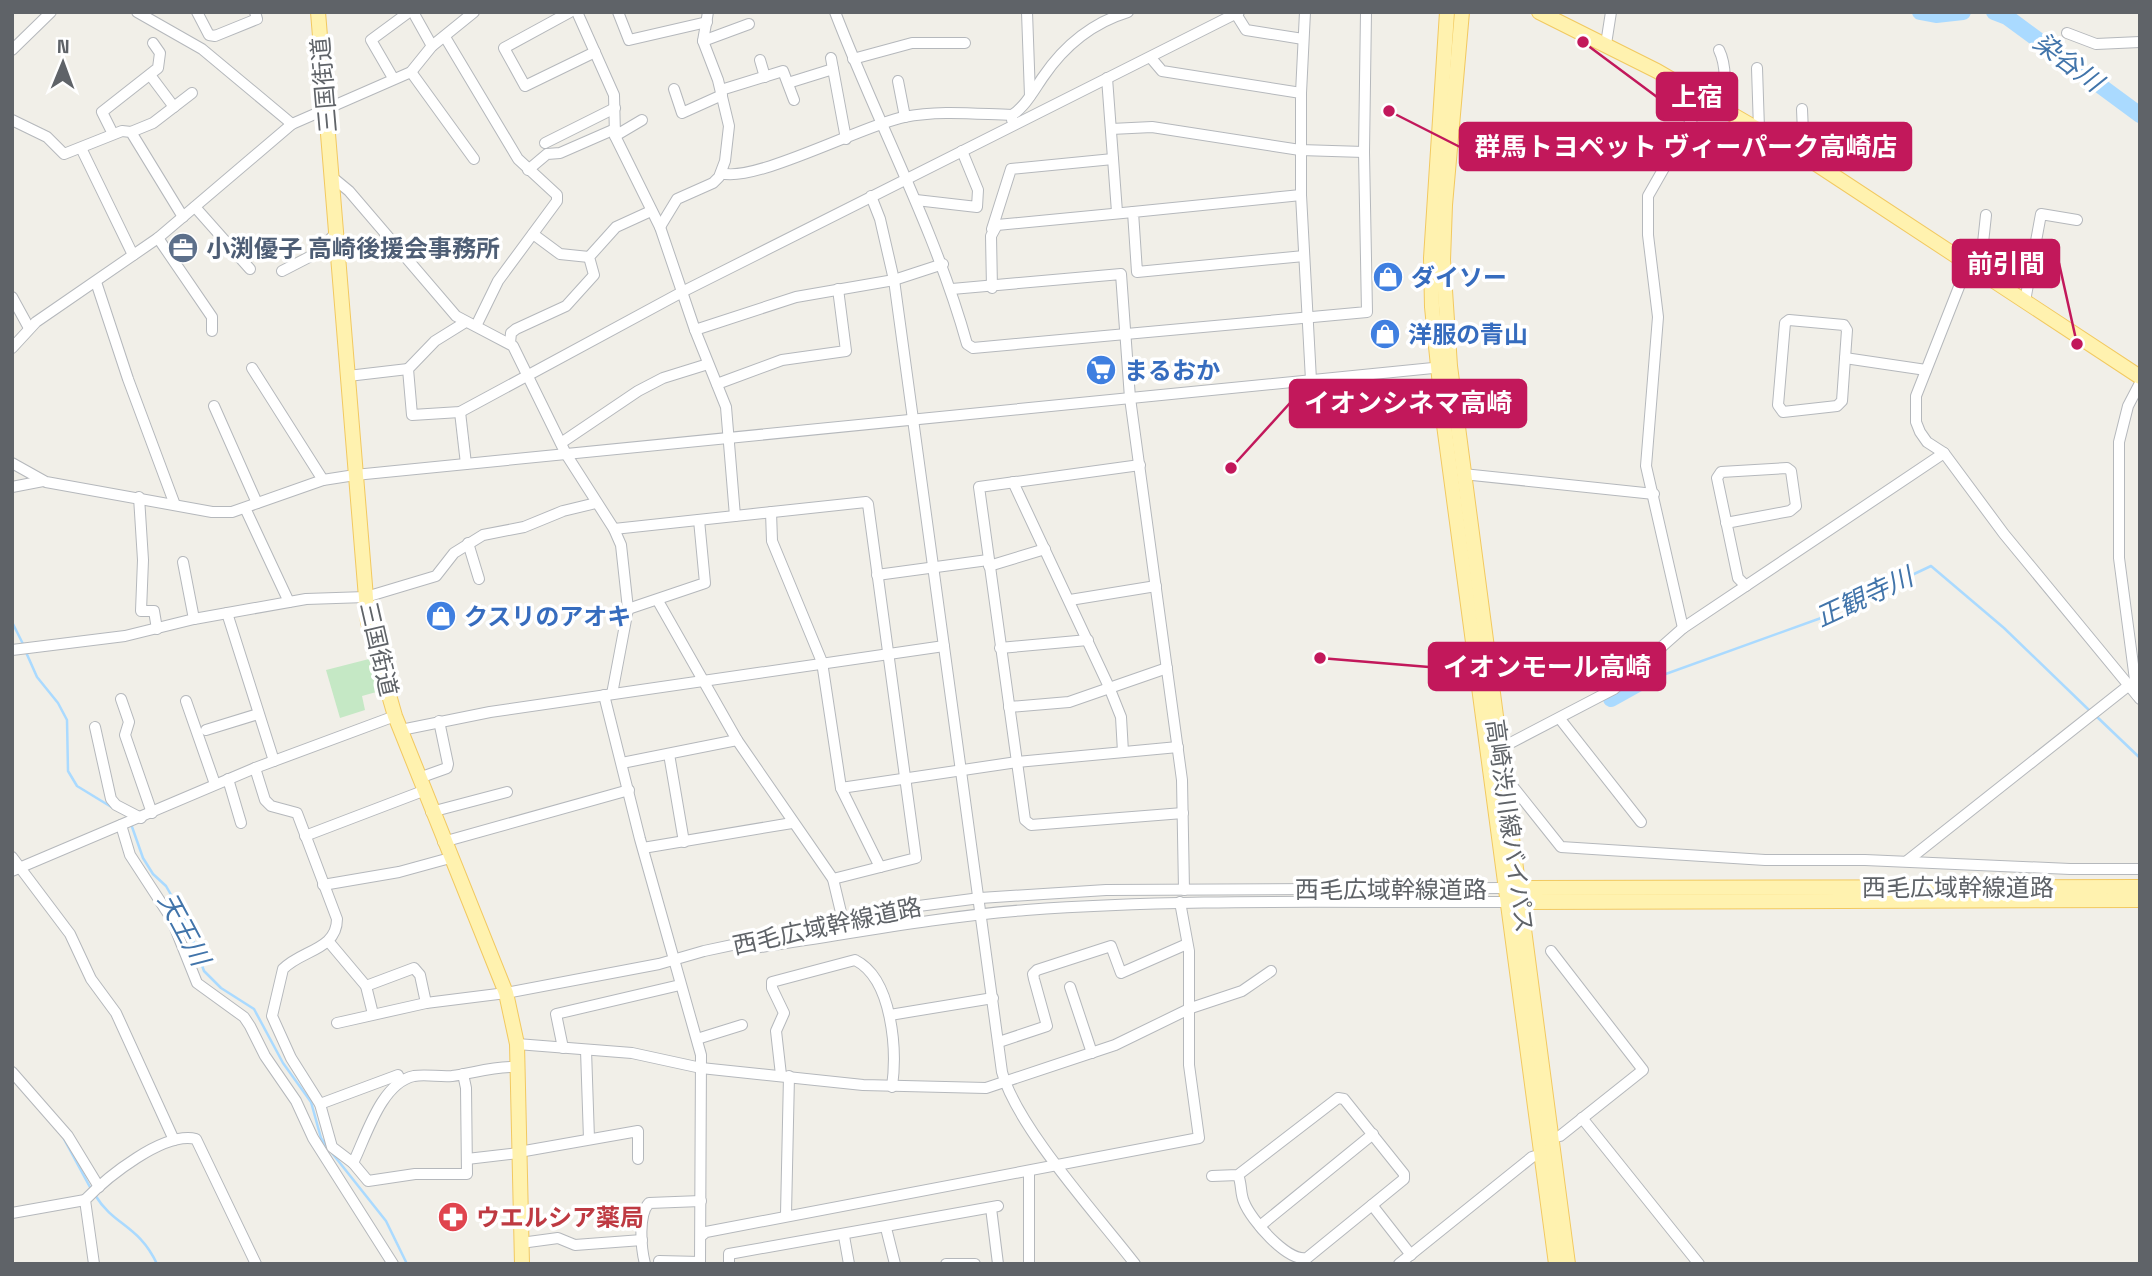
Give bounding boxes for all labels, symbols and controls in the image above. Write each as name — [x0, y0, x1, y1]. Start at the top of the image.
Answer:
water label: 染谷川 — [2027, 25, 2112, 101]
north arrow — [28, 28, 98, 98]
text: N — [57, 34, 70, 59]
street label: 三国街道 — [304, 36, 344, 134]
callout: 上宿 — [1657, 73, 1737, 120]
text: 上宿 — [1671, 80, 1723, 114]
callout: 群馬トヨペット ヴィーパーク高崎店 — [1460, 123, 1911, 170]
text: 群馬トヨペット ヴィーパーク高崎店 — [1475, 130, 1897, 164]
office icon: 小渕優子 高崎後援会事務所 — [166, 231, 200, 265]
place label: 小渕優子 高崎後援会事務所 — [206, 233, 500, 264]
callout: 前引間 — [1953, 240, 2059, 287]
text: 前引間 — [1967, 247, 2045, 281]
shop icon: ダイソー — [1371, 260, 1405, 294]
place label: ダイソー — [1411, 262, 1507, 293]
shop icon: 洋服の青山 — [1368, 317, 1402, 351]
place label: 洋服の青山 — [1408, 319, 1528, 350]
supermarket icon: まるおか — [1084, 353, 1118, 387]
place label: まるおか — [1124, 355, 1220, 386]
callout: イオンシネマ高崎 — [1290, 380, 1526, 427]
text: イオンシネマ高崎 — [1304, 386, 1512, 420]
water label: 正観寺川 — [1810, 558, 1921, 634]
street label: 三国街道 — [353, 599, 405, 699]
shop icon: クスリのアオキ — [424, 599, 458, 633]
place label: クスリのアオキ — [464, 601, 631, 632]
callout: イオンモール高崎 — [1429, 643, 1665, 690]
text: イオンモール高崎 — [1443, 650, 1651, 684]
street label: 高崎渋川線バイパス — [1480, 717, 1540, 935]
street label: 西毛広域幹線道路 — [1862, 872, 2054, 903]
street label: 西毛広域幹線道路 — [1295, 874, 1487, 905]
water label: 天王川 — [151, 887, 219, 974]
street label: 西毛広域幹線道路 — [730, 891, 924, 961]
pharmacy icon: ウエルシア薬局 — [436, 1200, 470, 1234]
place label: ウエルシア薬局 — [476, 1202, 644, 1233]

